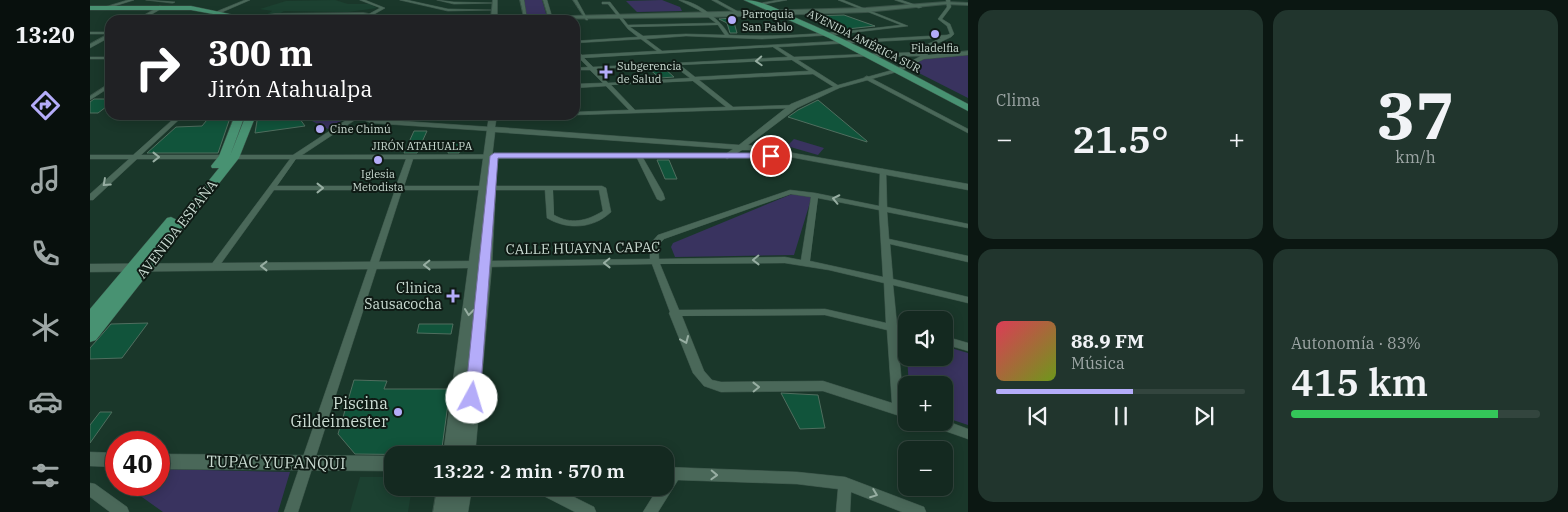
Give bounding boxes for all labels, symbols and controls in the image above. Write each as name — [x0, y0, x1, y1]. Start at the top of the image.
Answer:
street label: AVENIDA AMÉRICA SUR — [805, 6, 924, 76]
place label: Parroquia San Pablo — [742, 7, 794, 34]
marker: Parroquia San Pablo — [726, 14, 738, 26]
text: 13:20 — [15, 20, 75, 49]
marker: Filadelfia — [929, 28, 941, 40]
text: 300 m — [208, 30, 313, 76]
icon: right — [125, 35, 190, 100]
place label: Filadelfia — [911, 41, 959, 55]
one-way arrow — [755, 55, 763, 66]
place label: Subgerencia de Salud — [617, 59, 682, 86]
marker: Subgerencia de Salud — [599, 65, 613, 79]
text: 37 — [1376, 72, 1455, 157]
text: Jirón Atahualpa — [208, 74, 373, 103]
icon: directions — [28, 88, 63, 123]
text: Clima — [996, 90, 1040, 110]
text: 21.5° — [1072, 114, 1169, 163]
text: − — [996, 120, 1013, 157]
text: + — [1228, 120, 1245, 157]
place label: Cine Chimú — [330, 122, 391, 136]
marker: Cine Chimú — [314, 123, 326, 135]
pin — [750, 135, 792, 177]
street label: JIRÓN ATAHUALPA — [372, 139, 473, 153]
icon: arrive — [757, 142, 785, 170]
text: km/h — [1395, 147, 1436, 167]
one-way arrow — [152, 152, 160, 162]
marker: Iglesia Metodista — [372, 154, 384, 166]
icon: music — [28, 162, 63, 197]
place label: Iglesia Metodista — [352, 167, 404, 194]
street label: AVENIDA ESPAÑA — [133, 176, 221, 282]
one-way arrow — [102, 177, 111, 186]
one-way arrow — [316, 183, 324, 193]
one-way arrow — [831, 194, 840, 205]
icon: phone — [28, 236, 63, 271]
street label: CALLE HUAYNA CAPAC — [506, 238, 660, 258]
one-way arrow — [752, 255, 760, 265]
one-way arrow — [602, 258, 610, 268]
one-way arrow — [422, 259, 430, 270]
one-way arrow — [260, 261, 268, 271]
place label: Clinica Sausacocha — [364, 279, 442, 313]
marker: Clinica Sausacocha — [446, 289, 460, 303]
one-way arrow — [464, 309, 475, 317]
icon: climate — [28, 310, 63, 345]
map controls — [898, 311, 953, 496]
button: sound — [898, 311, 953, 366]
text: 88.9 FM — [1071, 329, 1144, 353]
text: Autonomía · 83% — [1291, 333, 1421, 353]
one-way arrow — [680, 336, 690, 344]
text: Música — [1071, 353, 1125, 373]
text: 415 km — [1291, 357, 1428, 406]
position arrow — [445, 371, 497, 423]
button: + — [898, 376, 953, 431]
one-way arrow — [753, 382, 761, 392]
icon: car — [28, 384, 63, 419]
place label: Piscina Gildeimester — [290, 393, 388, 431]
icon: previous — [1024, 402, 1052, 430]
icon: pause — [1107, 402, 1135, 430]
icon: next — [1190, 402, 1218, 430]
marker: Piscina Gildeimester — [392, 406, 404, 418]
speed limit sign: 40 — [105, 431, 170, 496]
button: − — [898, 441, 953, 496]
street label: TUPAC YUPANQUI — [206, 451, 346, 473]
icon: filters — [28, 458, 63, 493]
text: 13:22 · 2 min · 570 m — [433, 459, 625, 483]
one-way arrow — [710, 469, 718, 480]
one-way arrow — [869, 488, 878, 498]

